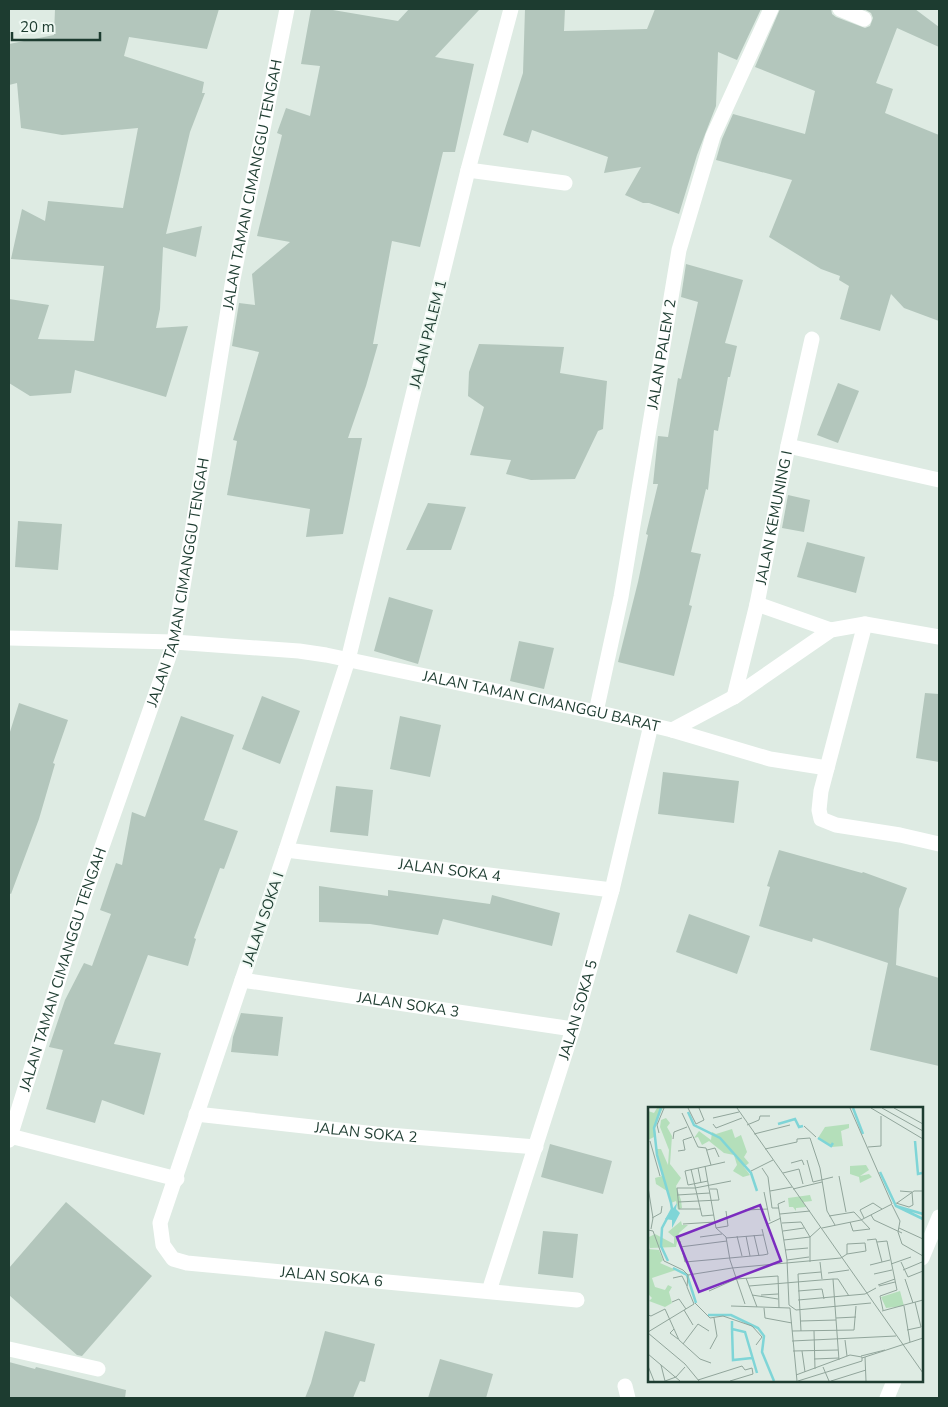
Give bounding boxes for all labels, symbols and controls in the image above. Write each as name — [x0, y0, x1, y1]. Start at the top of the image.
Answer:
scale bar — [12, 10, 100, 42]
text: 20 m — [20, 17, 55, 37]
street label: JALAN TAMAN CIMANGGU TENGAH — [218, 58, 287, 312]
street label: JALAN PALEM 1 — [405, 278, 451, 391]
street label: JALAN PALEM 2 — [642, 297, 681, 412]
street label: JALAN KEMUNING I — [751, 449, 797, 587]
street label: JALAN TAMAN CIMANGGU TENGAH — [142, 456, 214, 710]
street label: JALAN TAMAN CIMANGGU BARAT — [420, 666, 662, 737]
street label: JALAN TAMAN CIMANGGU TENGAH — [14, 845, 111, 1095]
street label: JALAN SOKA 4 — [396, 854, 502, 886]
street label: JALAN SOKA I — [237, 869, 288, 969]
street label: JALAN SOKA 5 — [553, 958, 602, 1063]
street label: JALAN SOKA 3 — [355, 987, 461, 1022]
inset map — [648, 1107, 923, 1382]
street label: JALAN SOKA 2 — [313, 1117, 418, 1147]
street label: JALAN SOKA 6 — [278, 1262, 384, 1292]

